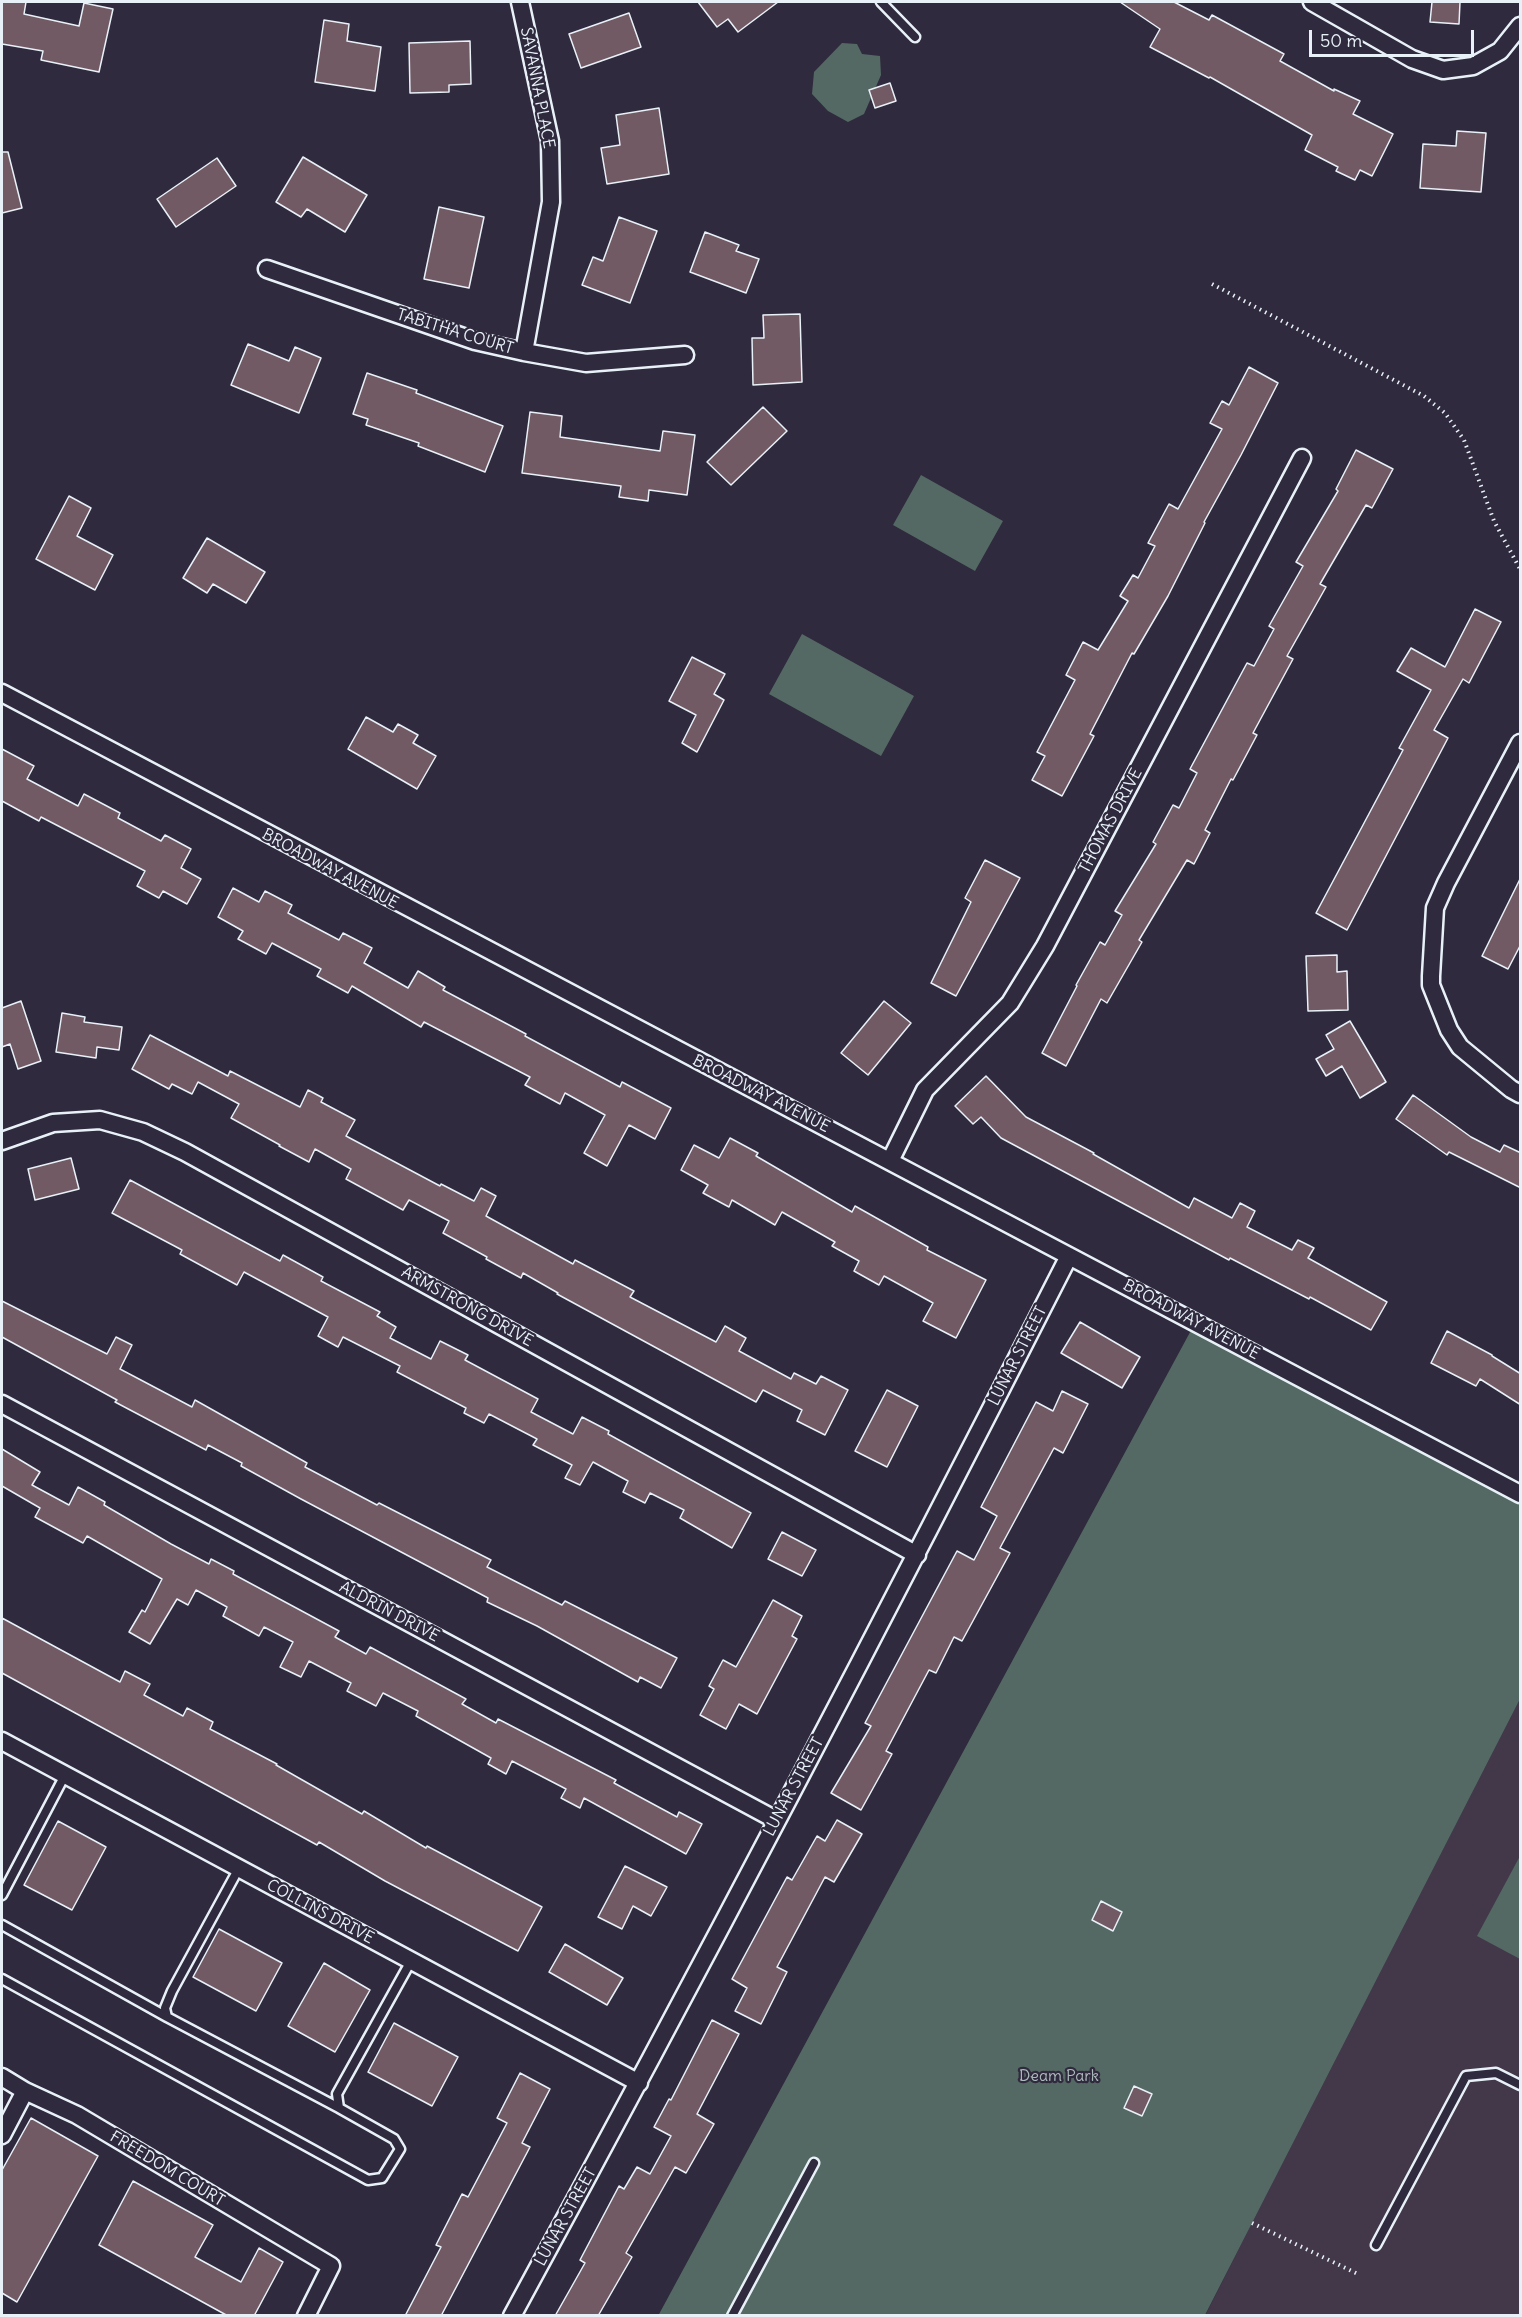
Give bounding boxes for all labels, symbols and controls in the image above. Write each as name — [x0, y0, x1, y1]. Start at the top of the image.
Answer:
scale bar — [1312, 18, 1477, 56]
street label: SAVANNA PLACE — [516, 26, 558, 150]
text: 50 m — [1320, 29, 1362, 52]
street label: TABITHA COURT — [394, 305, 516, 359]
street label: THOMAS DRIVE — [1075, 765, 1147, 877]
street label: BROADWAY AVENUE — [259, 825, 401, 913]
street label: BROADWAY AVENUE — [689, 1051, 833, 1137]
street label: ARMSTRONG DRIVE — [398, 1263, 536, 1351]
street label: BROADWAY AVENUE — [1120, 1276, 1262, 1364]
street label: LUNAR STREET — [985, 1303, 1051, 1409]
street label: ALDRIN DRIVE — [336, 1578, 442, 1646]
street label: LUNAR STREET — [760, 1734, 828, 1840]
street label: COLLINS DRIVE — [263, 1876, 377, 1948]
park label: Deam Park — [1019, 2066, 1099, 2086]
street label: FREEDOM COURT — [106, 2127, 228, 2211]
street label: LUNAR STREET — [531, 2165, 601, 2269]

